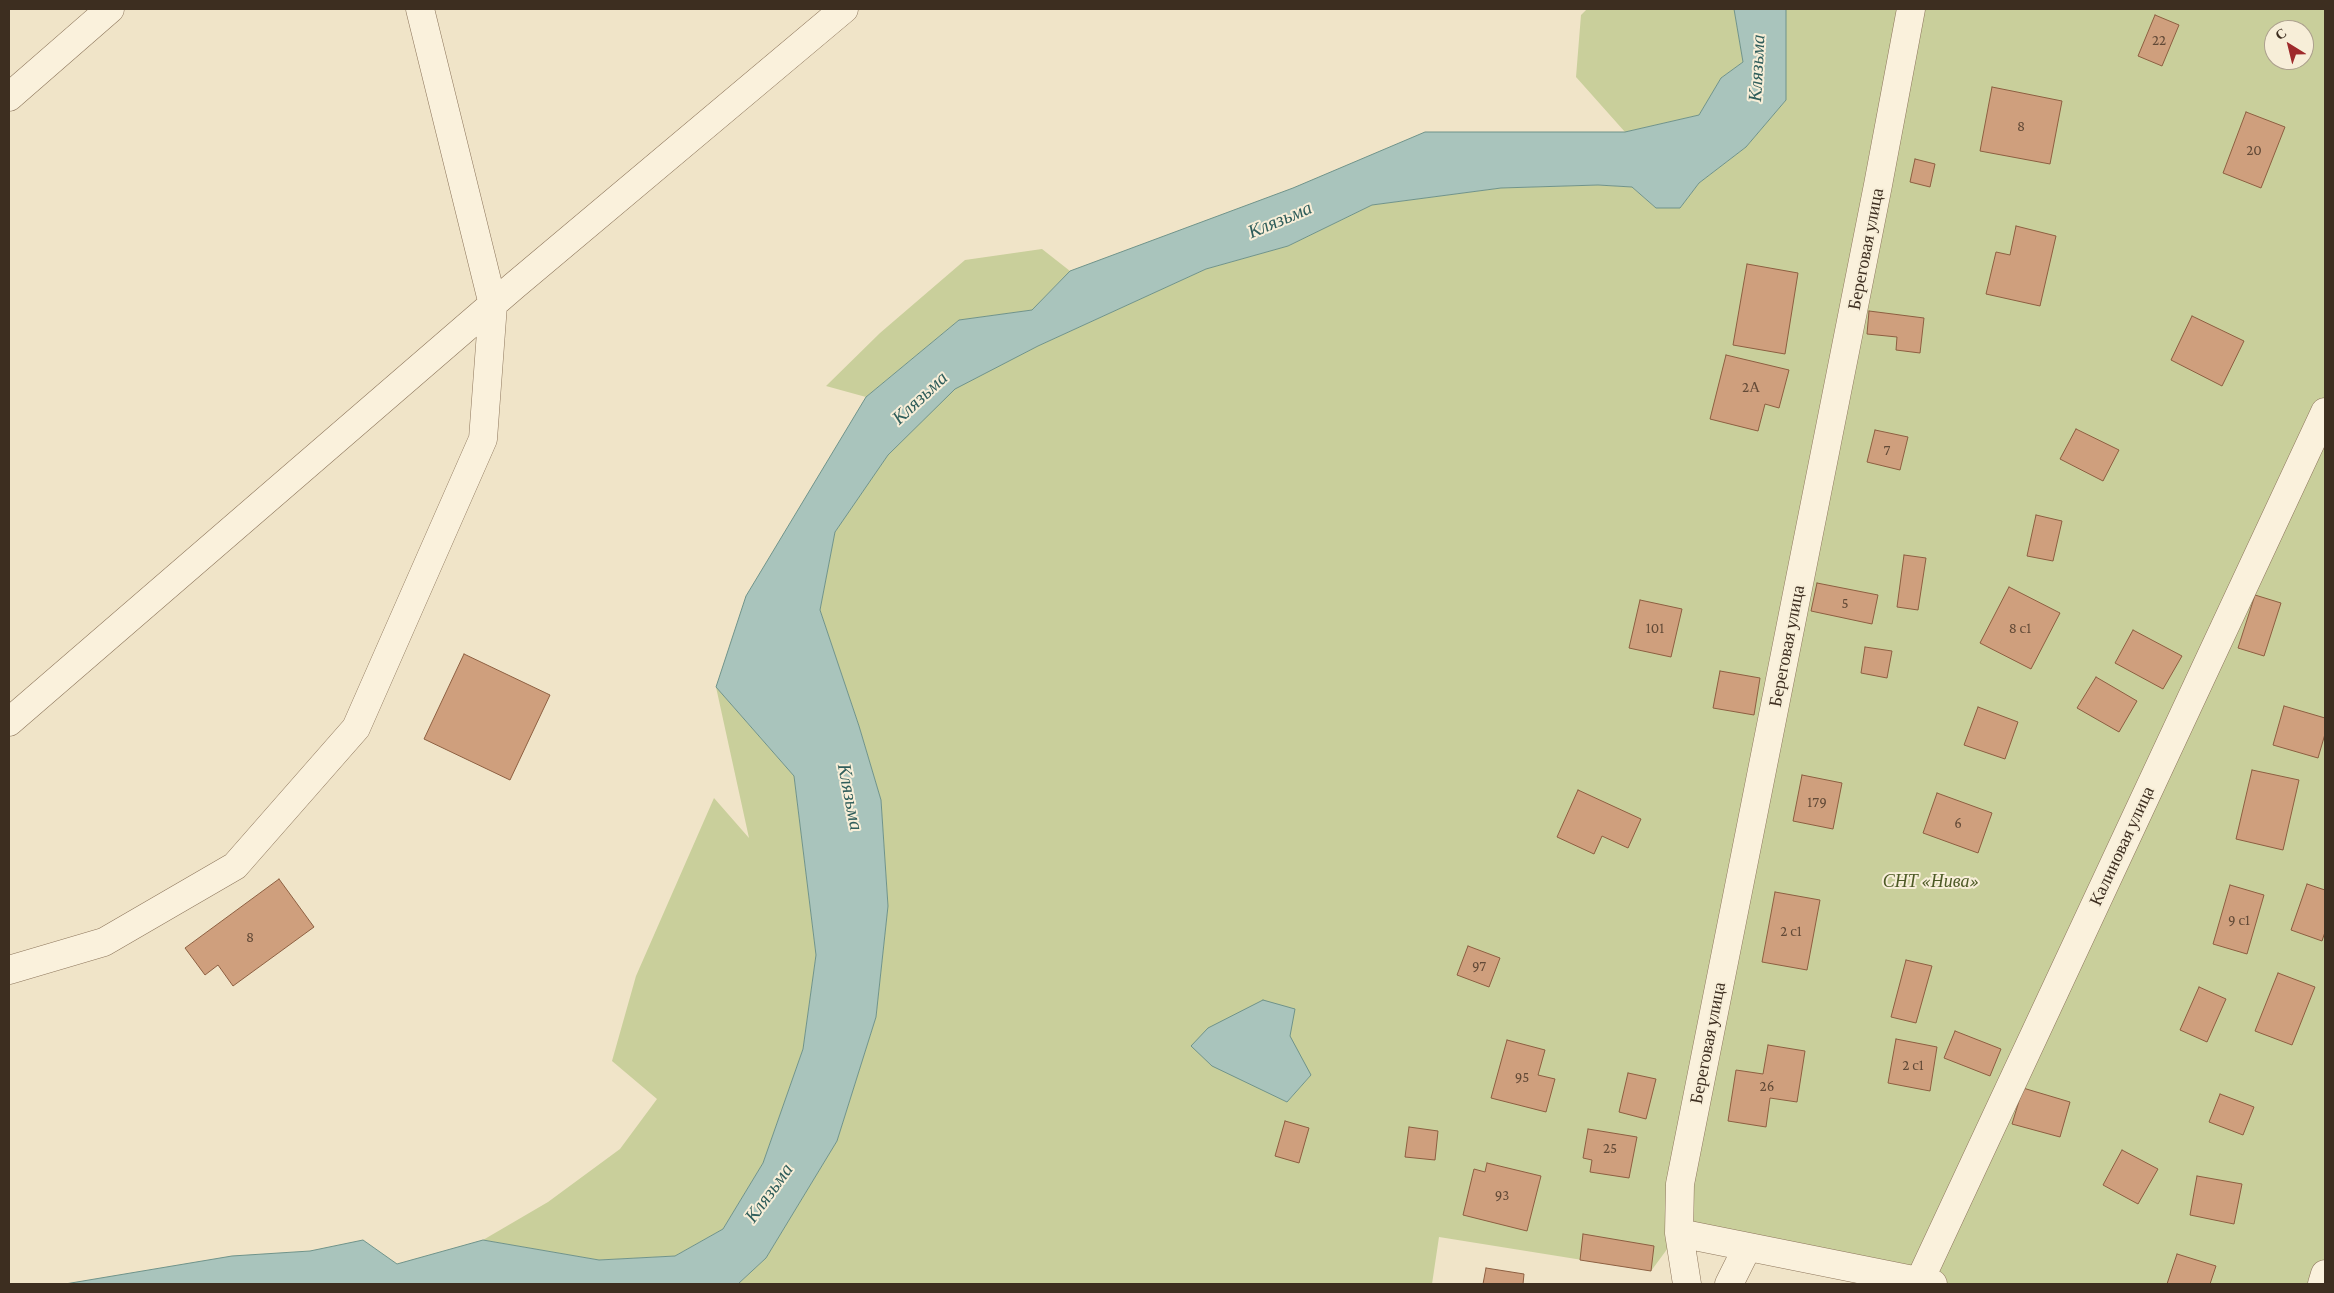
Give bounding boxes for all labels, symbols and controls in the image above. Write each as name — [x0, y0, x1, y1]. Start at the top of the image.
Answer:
north arrow — [2264, 20, 2314, 70]
text: С — [2272, 24, 2290, 43]
house number: 22 — [2152, 31, 2166, 49]
water label: Клязьма — [1744, 34, 1770, 102]
house number: 8 — [2017, 117, 2025, 135]
house number: 20 — [2246, 141, 2262, 159]
street label: Береговая улица — [1844, 186, 1888, 312]
water label: Клязьма — [1245, 196, 1315, 244]
water label: Клязьма — [888, 367, 952, 429]
house number: 2А — [1742, 378, 1760, 396]
house number: 7 — [1884, 441, 1890, 459]
street label: Береговая улица — [1765, 583, 1809, 709]
house number: 5 — [1841, 594, 1849, 612]
house number: 101 — [1646, 619, 1664, 637]
house number: 8 с1 — [2009, 619, 2031, 637]
water label: Клязьма — [832, 762, 868, 832]
street label: Калиновая улица — [2085, 783, 2159, 909]
house number: 179 — [1807, 793, 1827, 811]
house number: 6 — [1954, 814, 1962, 832]
park label: СНТ «Нива» — [1883, 870, 1979, 892]
house number: 9 с1 — [2228, 911, 2250, 929]
house number: 2 с1 — [1780, 922, 1802, 940]
house number: 8 — [246, 928, 254, 946]
house number: 97 — [1472, 957, 1486, 975]
street label: Береговая улица — [1686, 980, 1730, 1106]
house number: 2 с1 — [1902, 1056, 1924, 1074]
house number: 95 — [1515, 1068, 1529, 1086]
house number: 26 — [1760, 1077, 1774, 1095]
house number: 25 — [1603, 1139, 1617, 1157]
water label: Клязьма — [740, 1159, 798, 1227]
house number: 93 — [1495, 1186, 1509, 1204]

